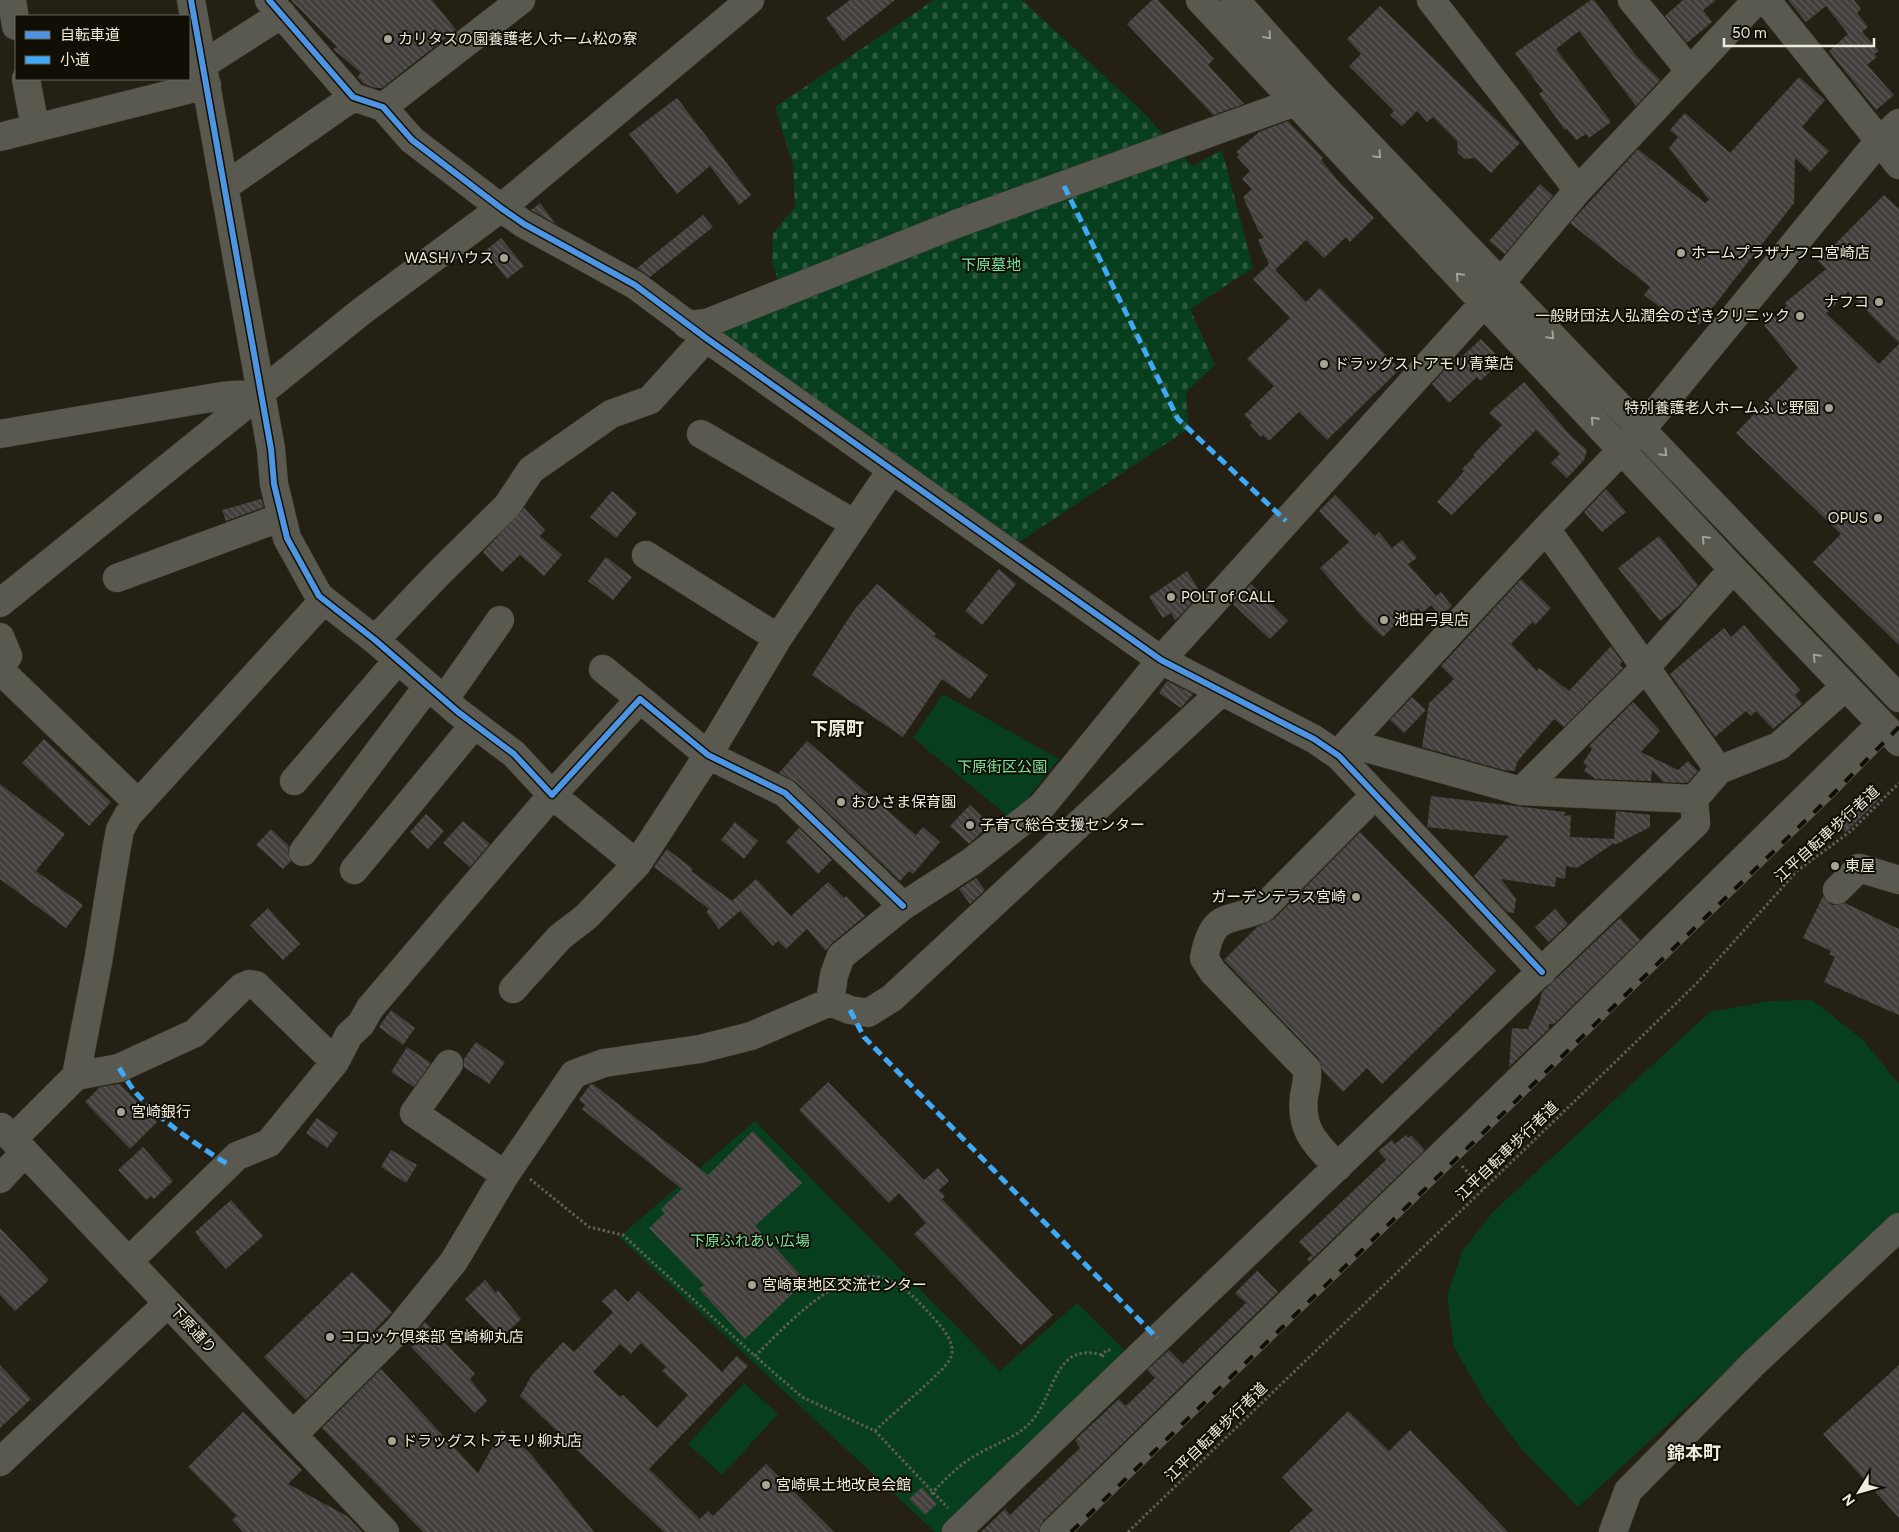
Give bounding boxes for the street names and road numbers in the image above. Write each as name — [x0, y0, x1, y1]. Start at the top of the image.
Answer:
street label: 江平自転車歩行者道 — [1771, 782, 1883, 886]
street label: 江平自転車歩行者道 — [1452, 1098, 1562, 1204]
street label: 下原通り — [166, 1301, 220, 1357]
street label: 江平自転車歩行者道 — [1161, 1379, 1271, 1485]

